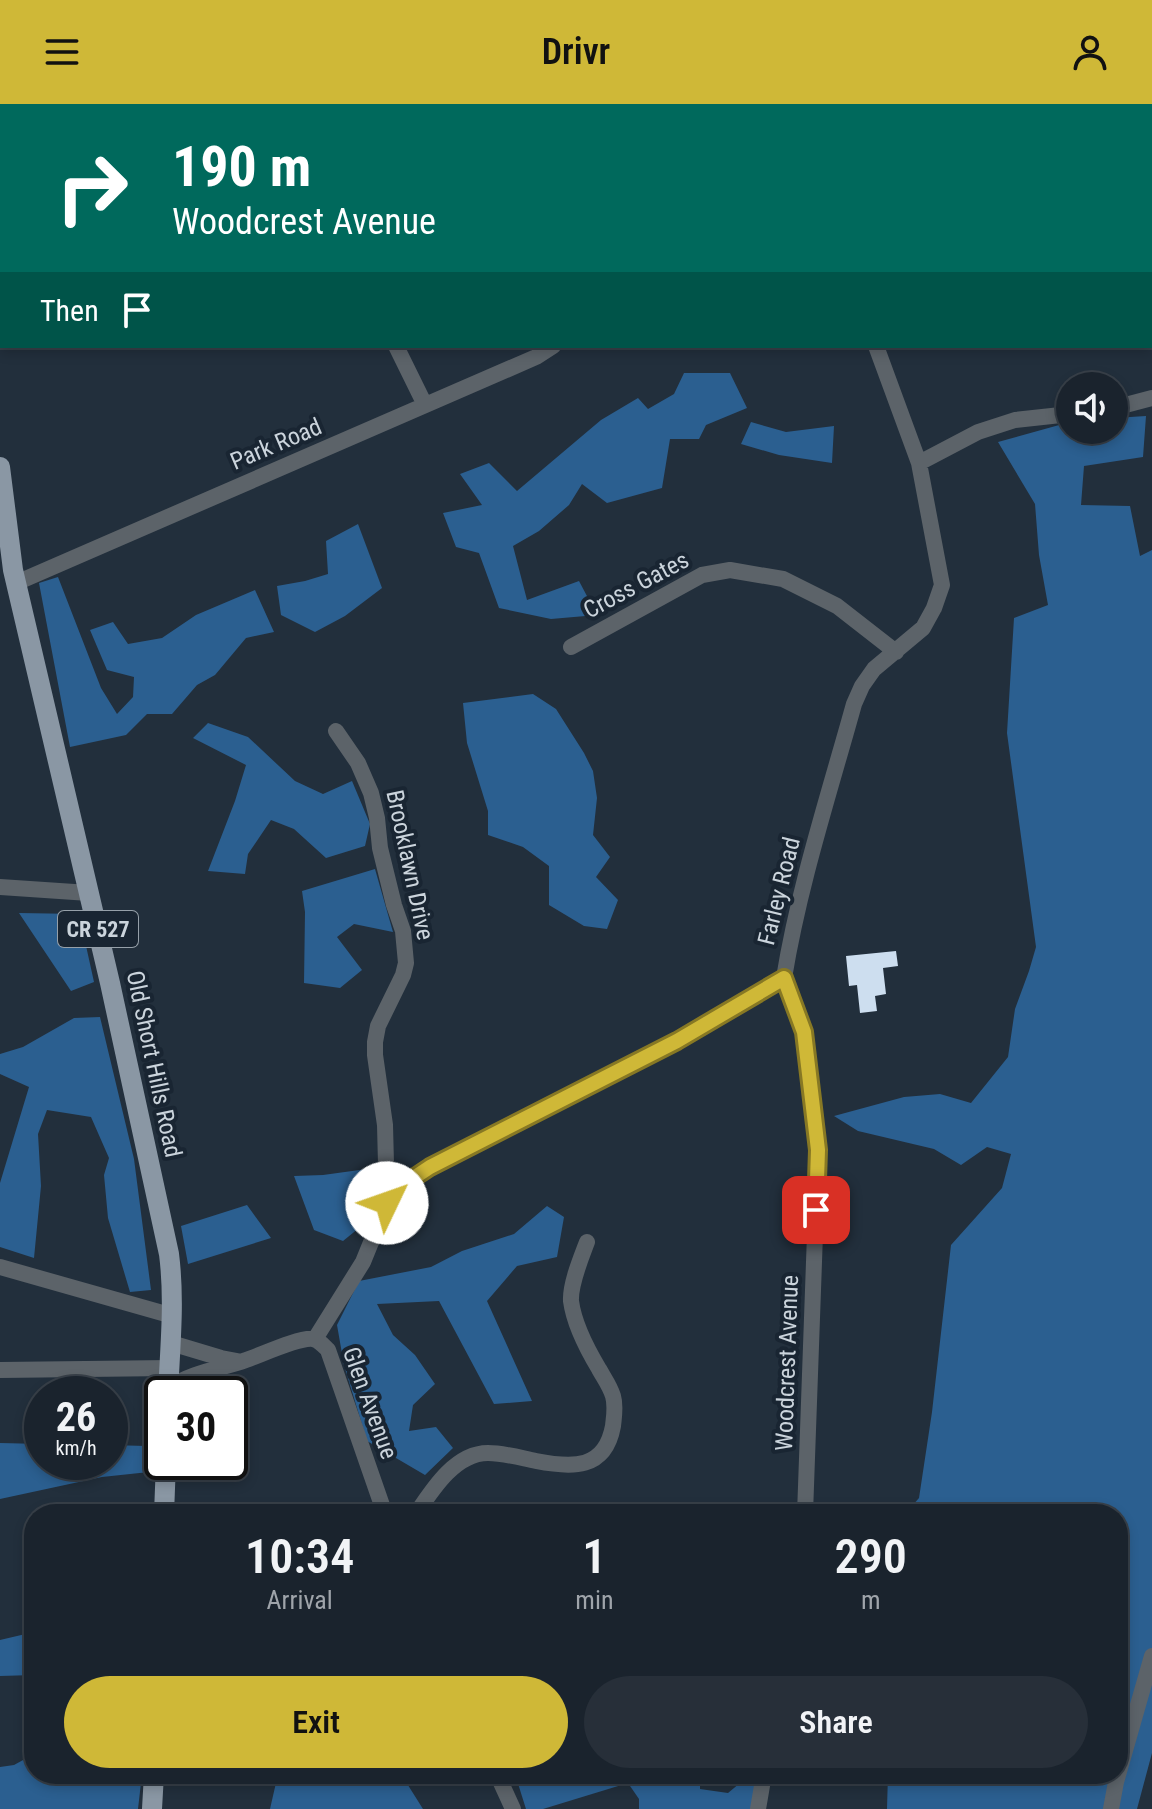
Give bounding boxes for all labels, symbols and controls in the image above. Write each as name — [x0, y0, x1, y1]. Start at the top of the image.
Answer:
icon: menu — [40, 30, 84, 74]
icon: person — [1068, 30, 1112, 74]
text: Drivr — [542, 31, 610, 73]
text: 190 m — [172, 134, 311, 200]
icon: right — [40, 136, 144, 240]
text: Woodcrest Avenue — [172, 201, 436, 243]
icon: arrive — [115, 288, 159, 332]
text: Then — [40, 293, 99, 328]
map controls — [1056, 372, 1128, 444]
button: sound — [1056, 372, 1128, 444]
street label: Park Road — [226, 412, 326, 476]
street label: Cross Gates — [579, 546, 693, 624]
street label: Brooklawn Drive — [380, 787, 440, 943]
street label: Farley Road — [752, 834, 806, 948]
road number: CR 527 — [58, 911, 138, 947]
street label: Old Short Hills Road — [121, 968, 187, 1160]
position arrow — [345, 1161, 429, 1245]
pin — [782, 1176, 850, 1244]
icon: arrive — [794, 1188, 838, 1232]
street label: Woodcrest Avenue — [770, 1275, 804, 1451]
street label: Glen Avenue — [337, 1343, 403, 1463]
speed limit sign: 30 — [144, 1376, 248, 1480]
text: 26 — [56, 1394, 96, 1441]
text: km/h — [55, 1436, 97, 1460]
text: 10:34 — [245, 1528, 354, 1585]
text: 1 — [582, 1528, 606, 1585]
text: 290 — [835, 1528, 907, 1585]
text: Arrival — [267, 1585, 333, 1615]
text: min — [575, 1585, 613, 1615]
text: m — [861, 1585, 881, 1615]
button: Exit — [64, 1676, 568, 1768]
button: Share — [584, 1676, 1088, 1768]

